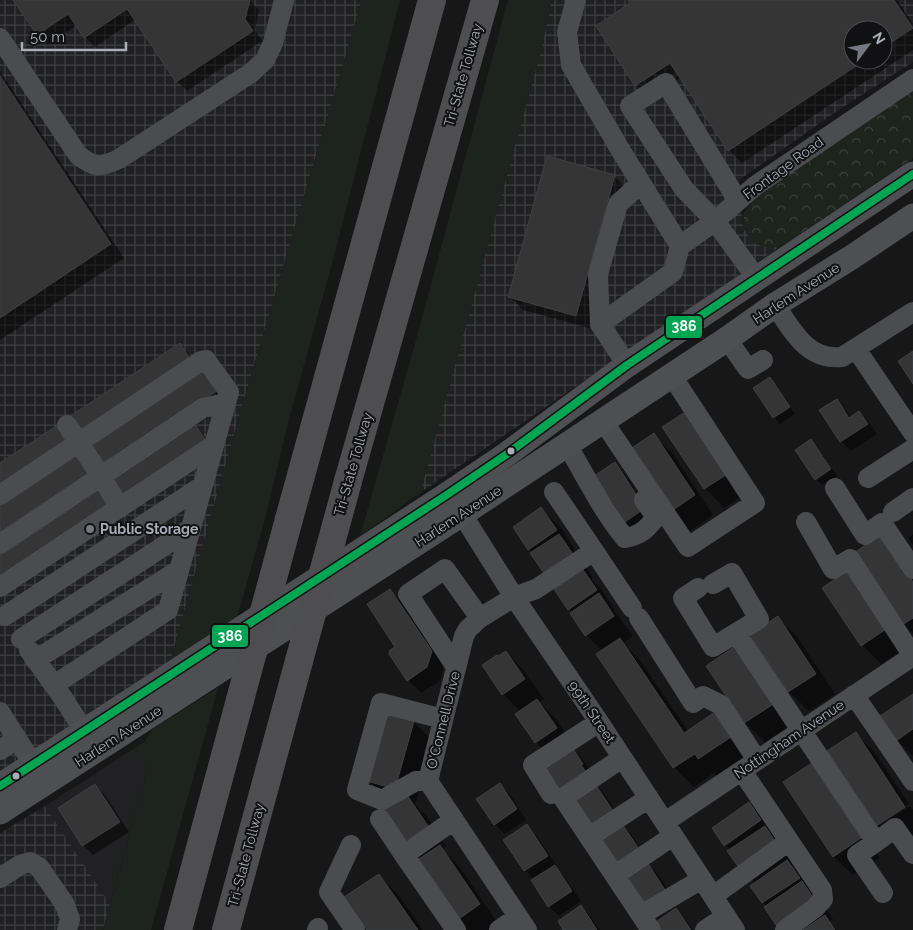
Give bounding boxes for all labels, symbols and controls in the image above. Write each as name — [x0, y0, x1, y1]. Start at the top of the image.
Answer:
scale bar — [22, 20, 126, 52]
north arrow — [843, 20, 893, 70]
street label: Tri-State Tollway — [441, 21, 485, 128]
text: 50 m — [30, 28, 65, 46]
text: N — [869, 29, 889, 47]
street label: Frontage Road — [740, 134, 826, 202]
street label: Harlem Avenue — [750, 259, 842, 327]
line badge: 386 — [665, 315, 703, 339]
text: 386 — [672, 318, 696, 334]
street label: Tri-State Tollway — [331, 410, 375, 517]
unlabelled marker — [506, 446, 516, 456]
street label: Harlem Avenue — [412, 482, 504, 550]
place label: Public Storage — [100, 521, 199, 537]
marker: Public Storage — [84, 523, 96, 535]
line badge: 386 — [211, 624, 249, 648]
text: 386 — [218, 628, 242, 644]
street label: O'Connell Drive — [423, 670, 463, 770]
street label: 99th Street — [565, 678, 619, 746]
street label: Nottingham Avenue — [731, 696, 847, 782]
street label: Harlem Avenue — [72, 702, 164, 770]
unlabelled marker — [11, 771, 21, 781]
street label: Tri-State Tollway — [224, 801, 268, 909]

